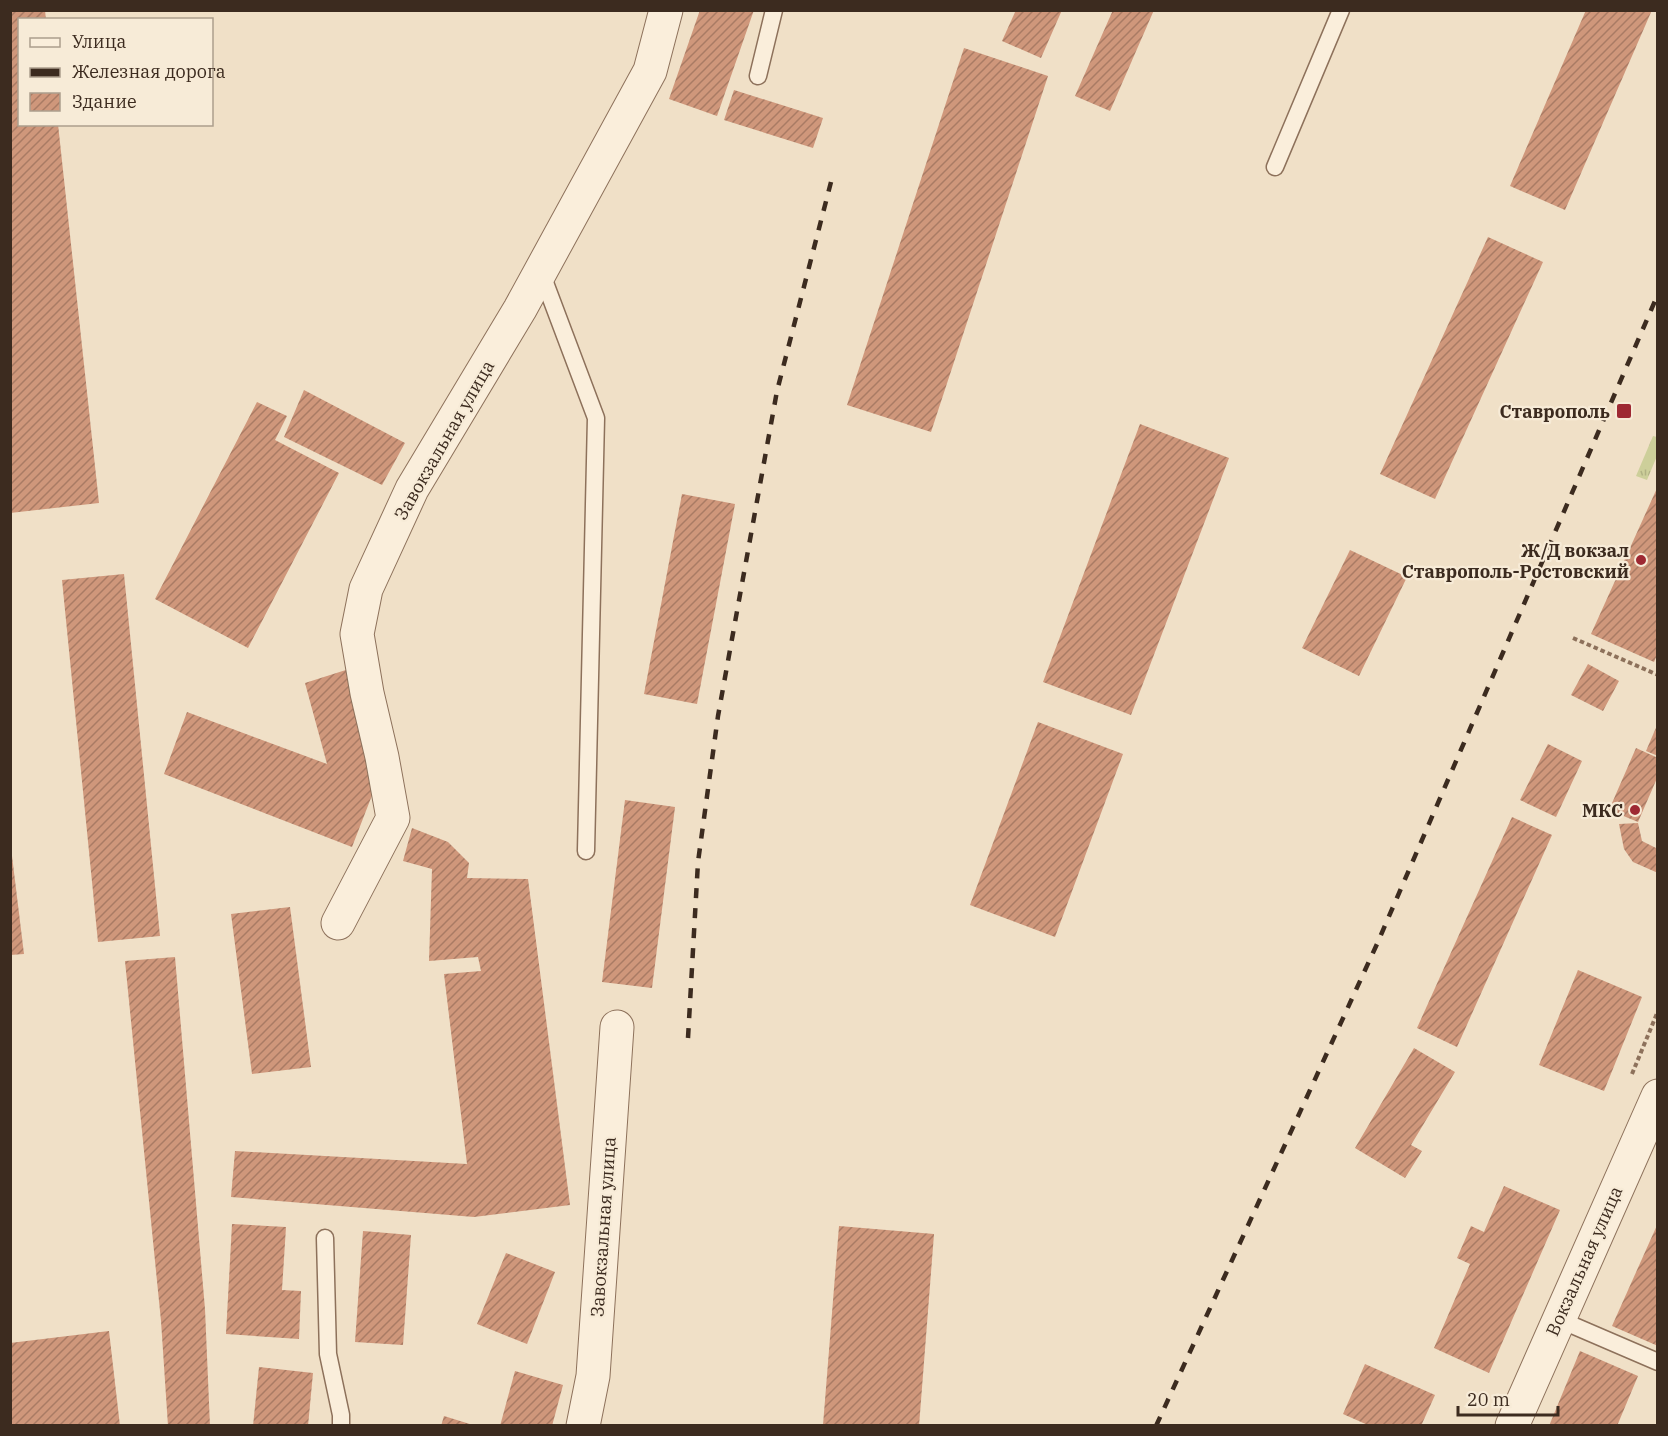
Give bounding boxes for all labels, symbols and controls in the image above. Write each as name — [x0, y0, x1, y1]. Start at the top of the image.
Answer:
legend — [18, 18, 213, 126]
text: Улица — [72, 30, 127, 53]
text: Железная дорога — [72, 60, 226, 83]
text: Здание — [72, 90, 137, 113]
street label: Завокзальная улица — [389, 356, 499, 524]
place label: Ставрополь — [1499, 400, 1610, 423]
marker: Ставрополь — [1615, 402, 1633, 420]
place label: Ж/Д вокзал Ставрополь-Ростовский — [1402, 539, 1629, 583]
marker: Ж/Д вокзал Ставрополь-Ростовский — [1634, 553, 1648, 567]
place label: МКС — [1582, 799, 1623, 822]
marker: МКС — [1628, 803, 1642, 817]
street label: Завокзальная улица — [585, 1136, 621, 1318]
street label: Вокзальная улица — [1541, 1182, 1628, 1340]
scale bar — [1458, 1379, 1558, 1417]
text: 20 m — [1467, 1388, 1510, 1411]

